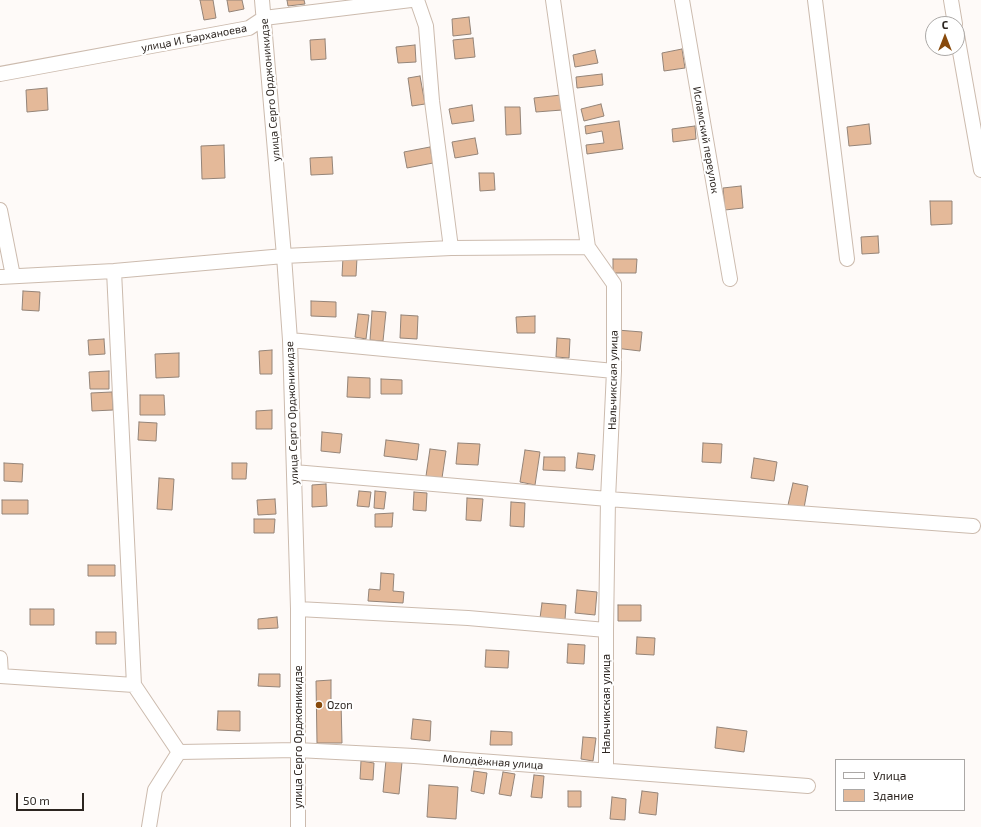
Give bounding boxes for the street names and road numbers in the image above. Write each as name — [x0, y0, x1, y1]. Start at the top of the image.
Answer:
street label: улица Серго Орджоникидзе — [257, 18, 283, 162]
street label: улица И. Барханоева — [140, 21, 248, 55]
street label: Исламский переулок — [690, 85, 722, 195]
street label: Нальчикская улица — [606, 330, 620, 430]
street label: улица Серго Орджоникидзе — [283, 341, 301, 485]
street label: Нальчикская улица — [599, 654, 613, 754]
street label: улица Серго Орджоникидзе — [291, 665, 305, 809]
street label: Молодёжная улица — [442, 752, 544, 772]

